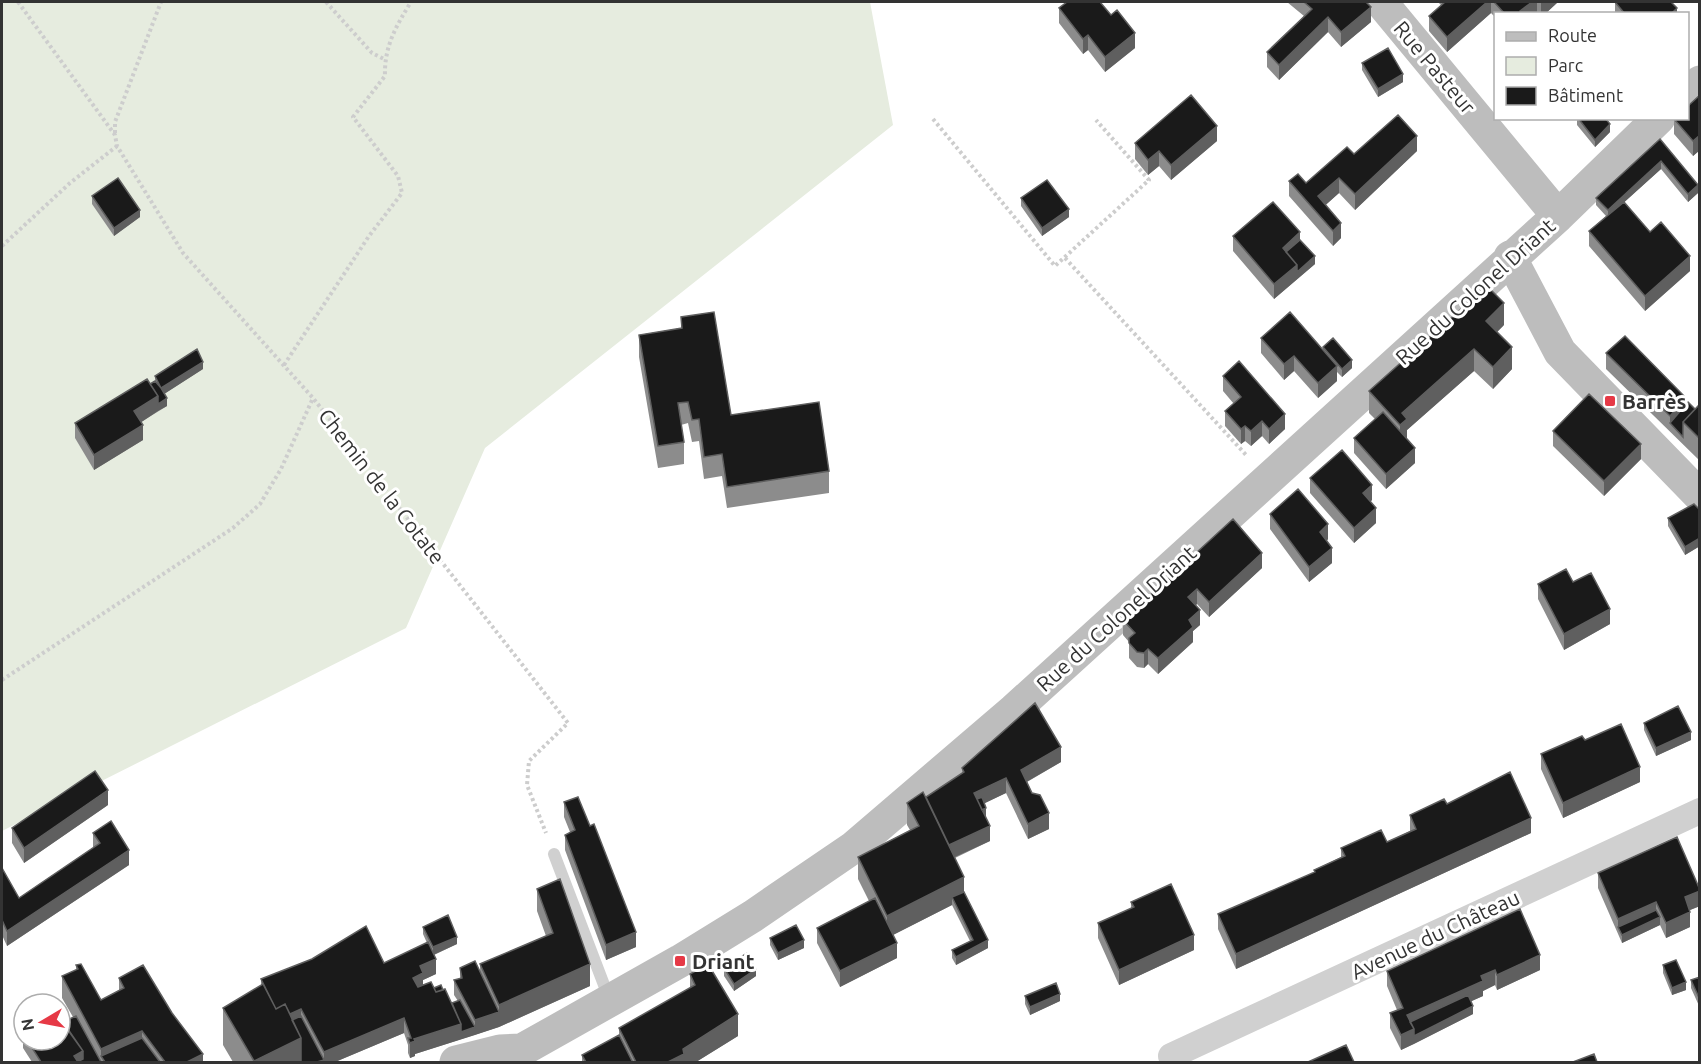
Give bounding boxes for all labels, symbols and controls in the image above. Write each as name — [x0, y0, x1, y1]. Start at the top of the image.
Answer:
legend — [1494, 12, 1689, 120]
street label: Rue Pasteur — [1389, 16, 1481, 118]
text: Route — [1548, 25, 1597, 45]
text: Parc — [1548, 55, 1583, 75]
text: Bâtiment — [1548, 85, 1623, 105]
street label: Rue du Colonel Driant — [1390, 213, 1560, 369]
place label: Barrès — [1622, 389, 1687, 413]
marker: Barrès — [1603, 394, 1617, 408]
street label: Chemin de la Cotate — [314, 404, 450, 568]
street label: Rue du Colonel Driant — [1031, 540, 1201, 696]
street label: Avenue du Château — [1347, 884, 1523, 984]
place label: Driant — [692, 949, 755, 973]
marker: Driant — [673, 954, 687, 968]
north arrow — [12, 992, 72, 1052]
text: N — [17, 1017, 37, 1032]

